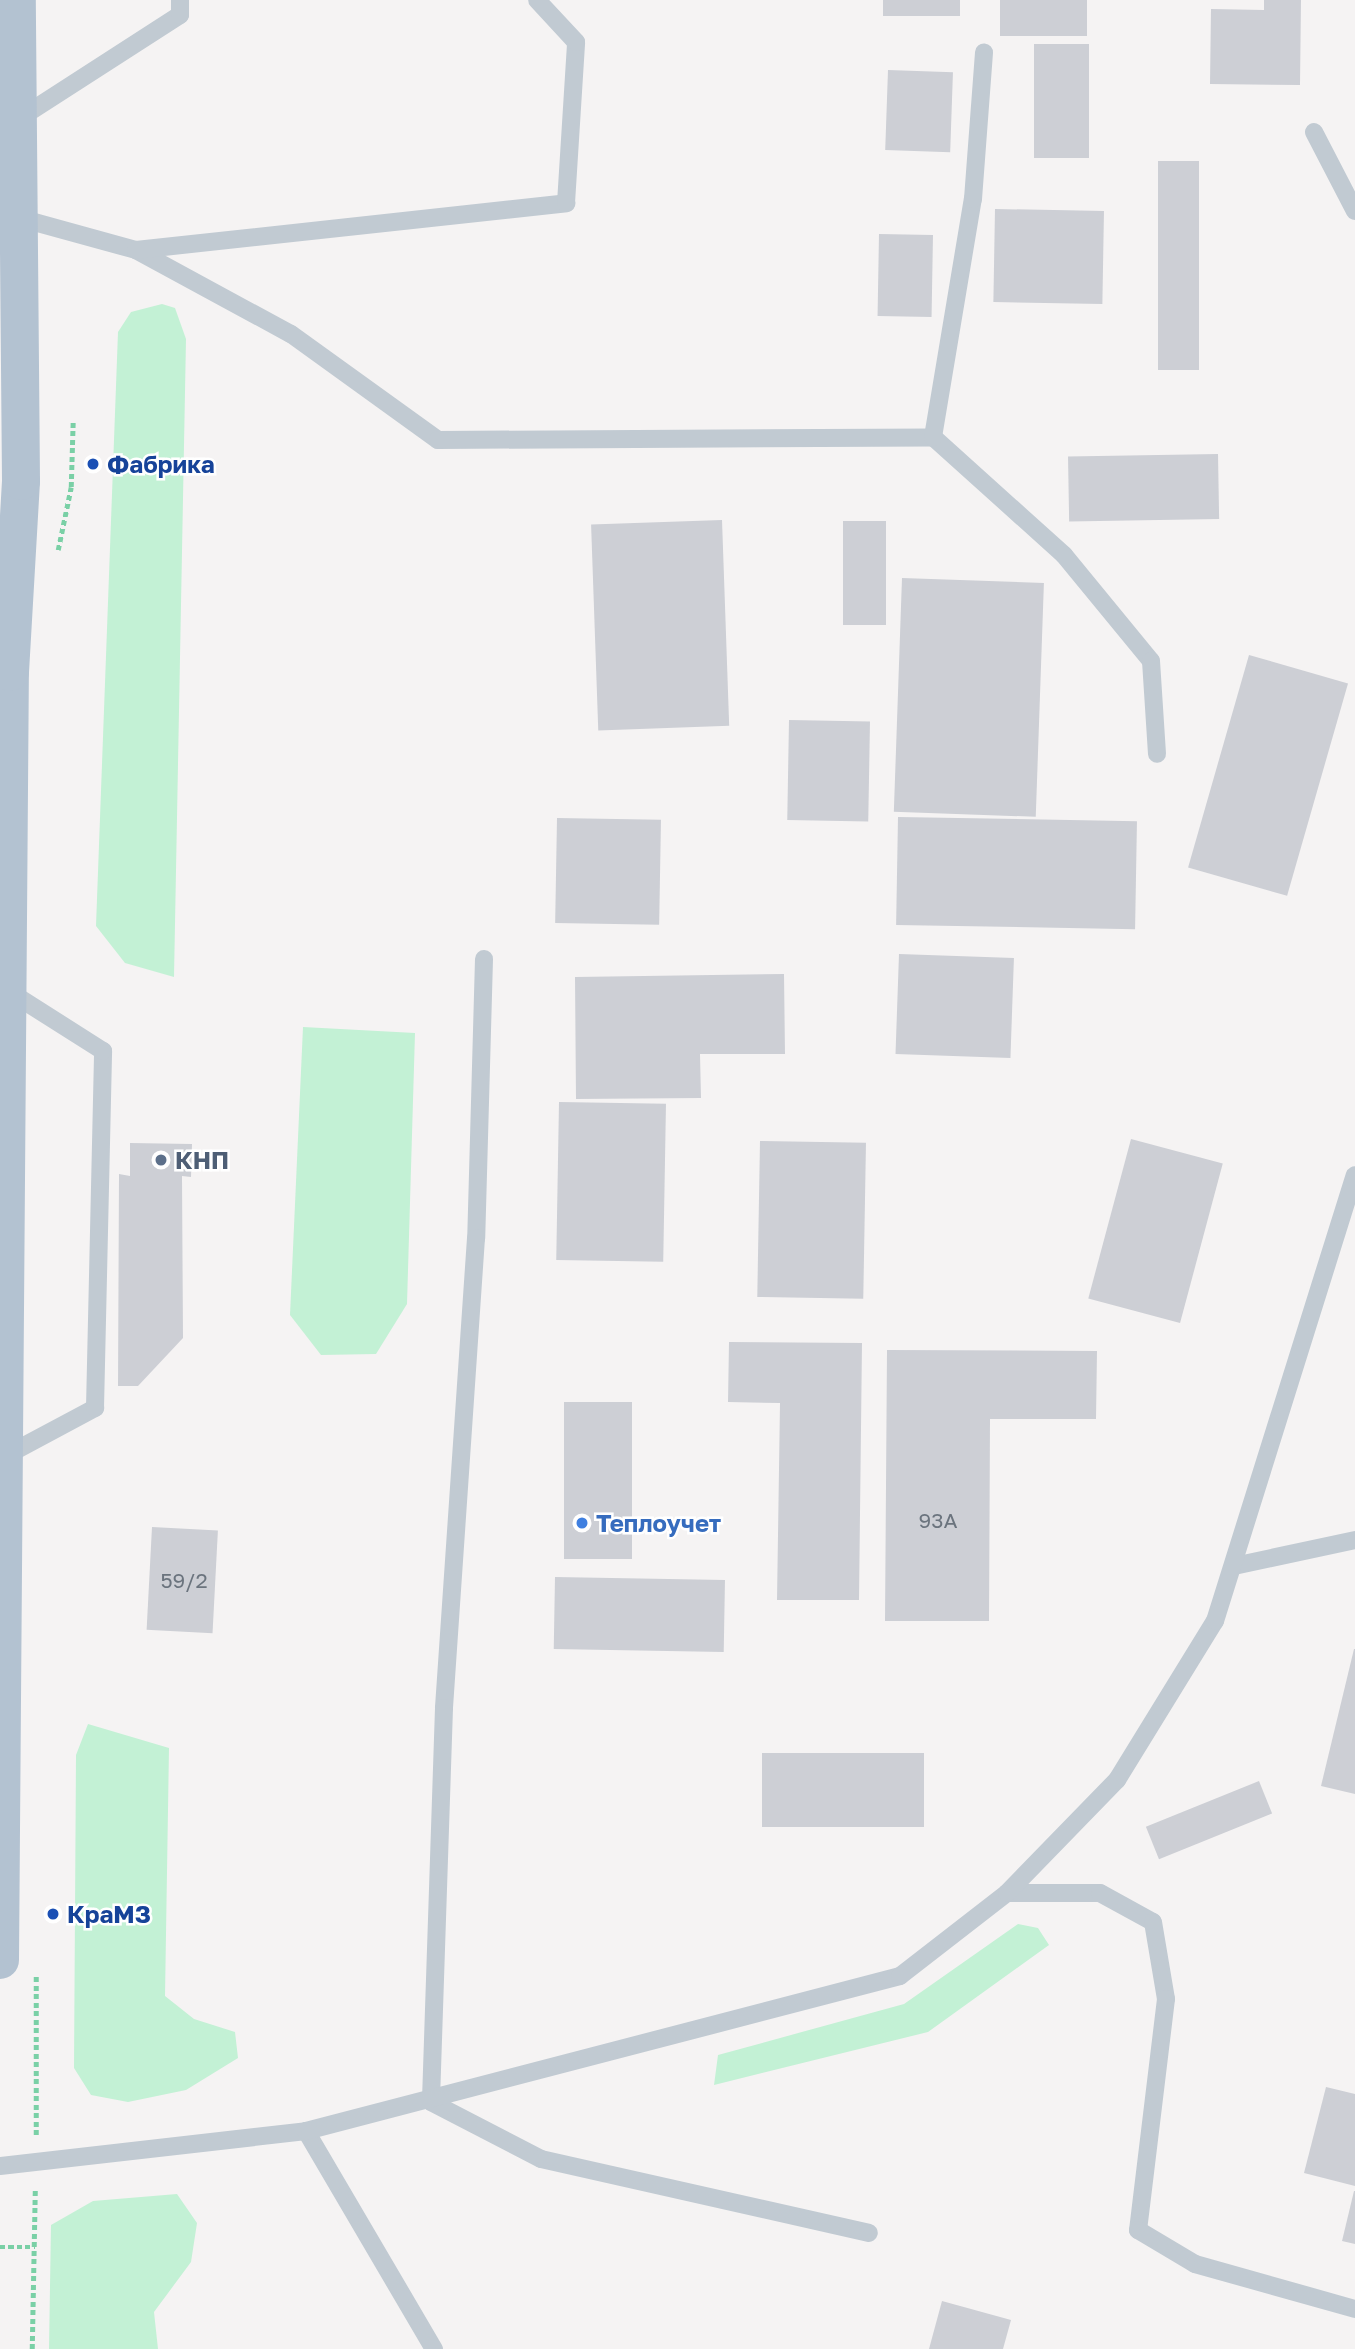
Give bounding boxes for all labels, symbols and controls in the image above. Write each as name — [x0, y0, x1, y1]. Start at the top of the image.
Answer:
place label: Фабрика — [107, 450, 215, 478]
marker: Фабрика — [85, 456, 101, 472]
place label: КНП — [175, 1146, 229, 1174]
marker: КНП — [153, 1152, 169, 1168]
house number: 93А — [918, 1507, 958, 1533]
place label: Теплоучет — [596, 1509, 721, 1537]
marker: Теплоучет — [574, 1515, 590, 1531]
house number: 59/2 — [160, 1567, 208, 1593]
place label: КраМЗ — [67, 1900, 151, 1928]
marker: КраМЗ — [45, 1906, 61, 1922]

